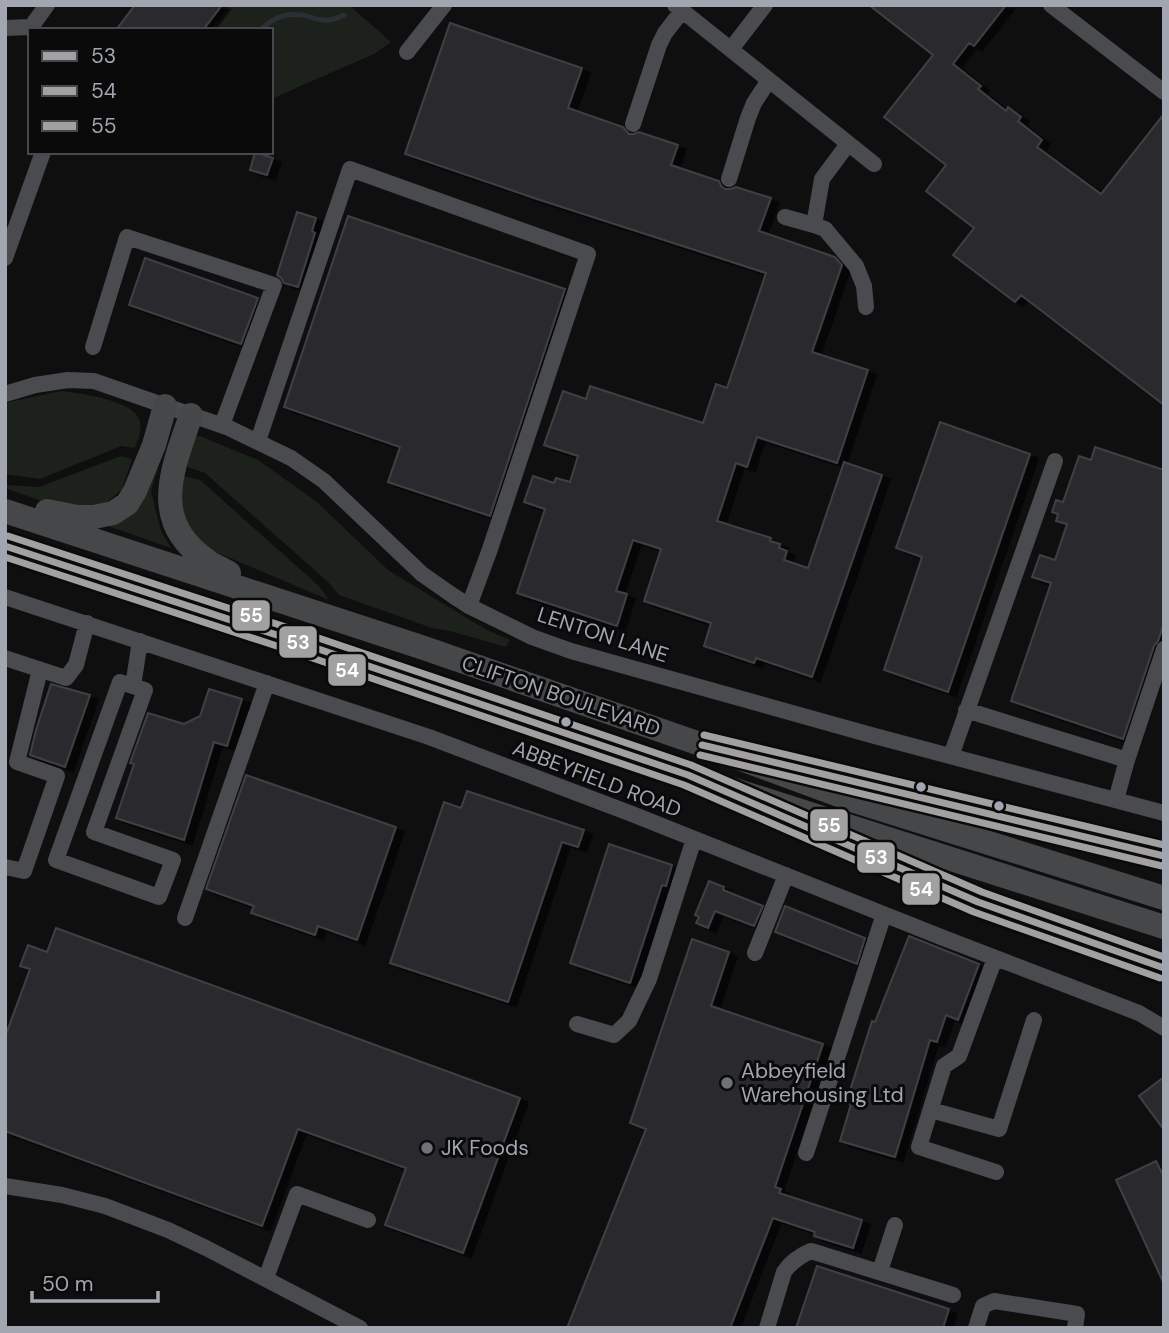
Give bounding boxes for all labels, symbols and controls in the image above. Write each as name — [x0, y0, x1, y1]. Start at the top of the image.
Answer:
legend — [28, 28, 273, 154]
text: 53 — [91, 42, 116, 70]
text: 54 — [91, 77, 117, 105]
text: 55 — [91, 112, 117, 140]
line badge: 55 — [231, 599, 271, 632]
street label: LENTON LANE — [534, 601, 672, 669]
text: 55 — [239, 603, 263, 628]
line badge: 53 — [278, 625, 318, 659]
text: 53 — [286, 630, 310, 655]
street label: CLIFTON BOULEVARD — [458, 649, 664, 743]
line badge: 54 — [327, 653, 367, 687]
text: 54 — [335, 658, 359, 683]
unlabelled marker — [559, 715, 573, 729]
street label: ABBEYFIELD ROAD — [509, 734, 685, 824]
unlabelled marker — [914, 780, 928, 794]
unlabelled marker — [992, 799, 1006, 813]
line badge: 55 — [809, 808, 849, 842]
text: 55 — [817, 813, 841, 838]
line badge: 53 — [856, 841, 896, 874]
text: 53 — [864, 845, 888, 870]
line badge: 54 — [901, 872, 941, 906]
text: 54 — [909, 877, 933, 902]
place label: Abbeyfield Warehousing Ltd — [741, 1057, 904, 1109]
marker: Abbeyfield Warehousing Ltd — [719, 1075, 735, 1091]
place label: JK Foods — [441, 1134, 529, 1162]
marker: JK Foods — [419, 1140, 435, 1156]
scale bar — [32, 1260, 158, 1304]
text: 50 m — [42, 1270, 93, 1298]

